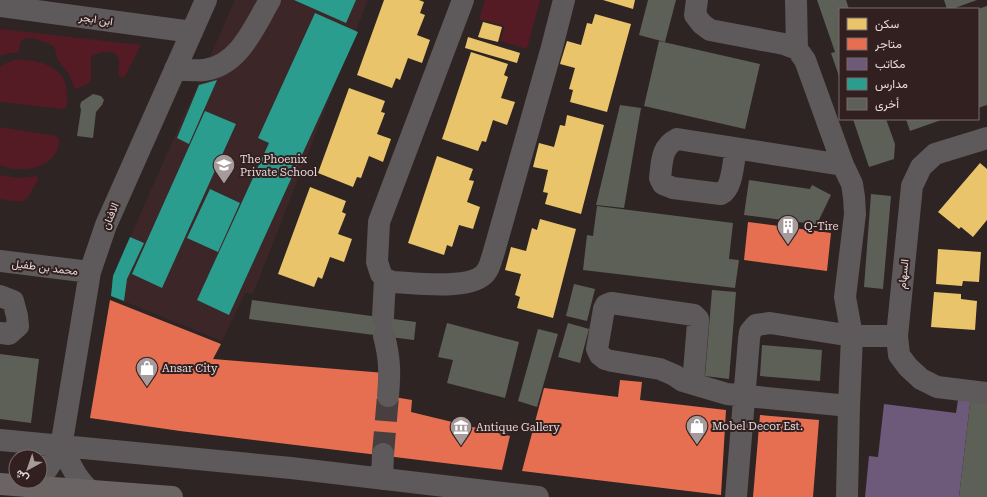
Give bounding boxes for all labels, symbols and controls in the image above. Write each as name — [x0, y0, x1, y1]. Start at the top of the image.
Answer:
legend — [839, 8, 979, 120]
street label: ابن ابجر — [77, 11, 114, 28]
text: سكن — [875, 17, 899, 32]
text: متاجر — [874, 37, 902, 52]
text: مكاتب — [875, 57, 906, 71]
text: مدارس — [875, 77, 908, 92]
text: أخرى — [875, 97, 899, 112]
school or university icon: The Phoenix Private School — [211, 152, 237, 185]
place label: The Phoenix Private School — [240, 153, 318, 179]
street label: الافنان — [99, 201, 122, 232]
building icon: Q-Tire — [775, 213, 801, 246]
place label: Q-Tire — [804, 220, 838, 233]
street label: محمد بن طفيل — [11, 257, 79, 278]
street label: السهام — [895, 259, 913, 290]
shop icon: Ansar City — [134, 355, 160, 388]
place label: Ansar City — [162, 362, 218, 375]
shop icon: Mobel Decor Est. — [684, 413, 710, 446]
museum icon: Antique Gallery — [448, 414, 474, 447]
place label: Mobel Decor Est. — [712, 420, 803, 433]
place label: Antique Gallery — [476, 421, 560, 434]
north arrow — [8, 449, 48, 489]
text: ش — [13, 467, 31, 486]

